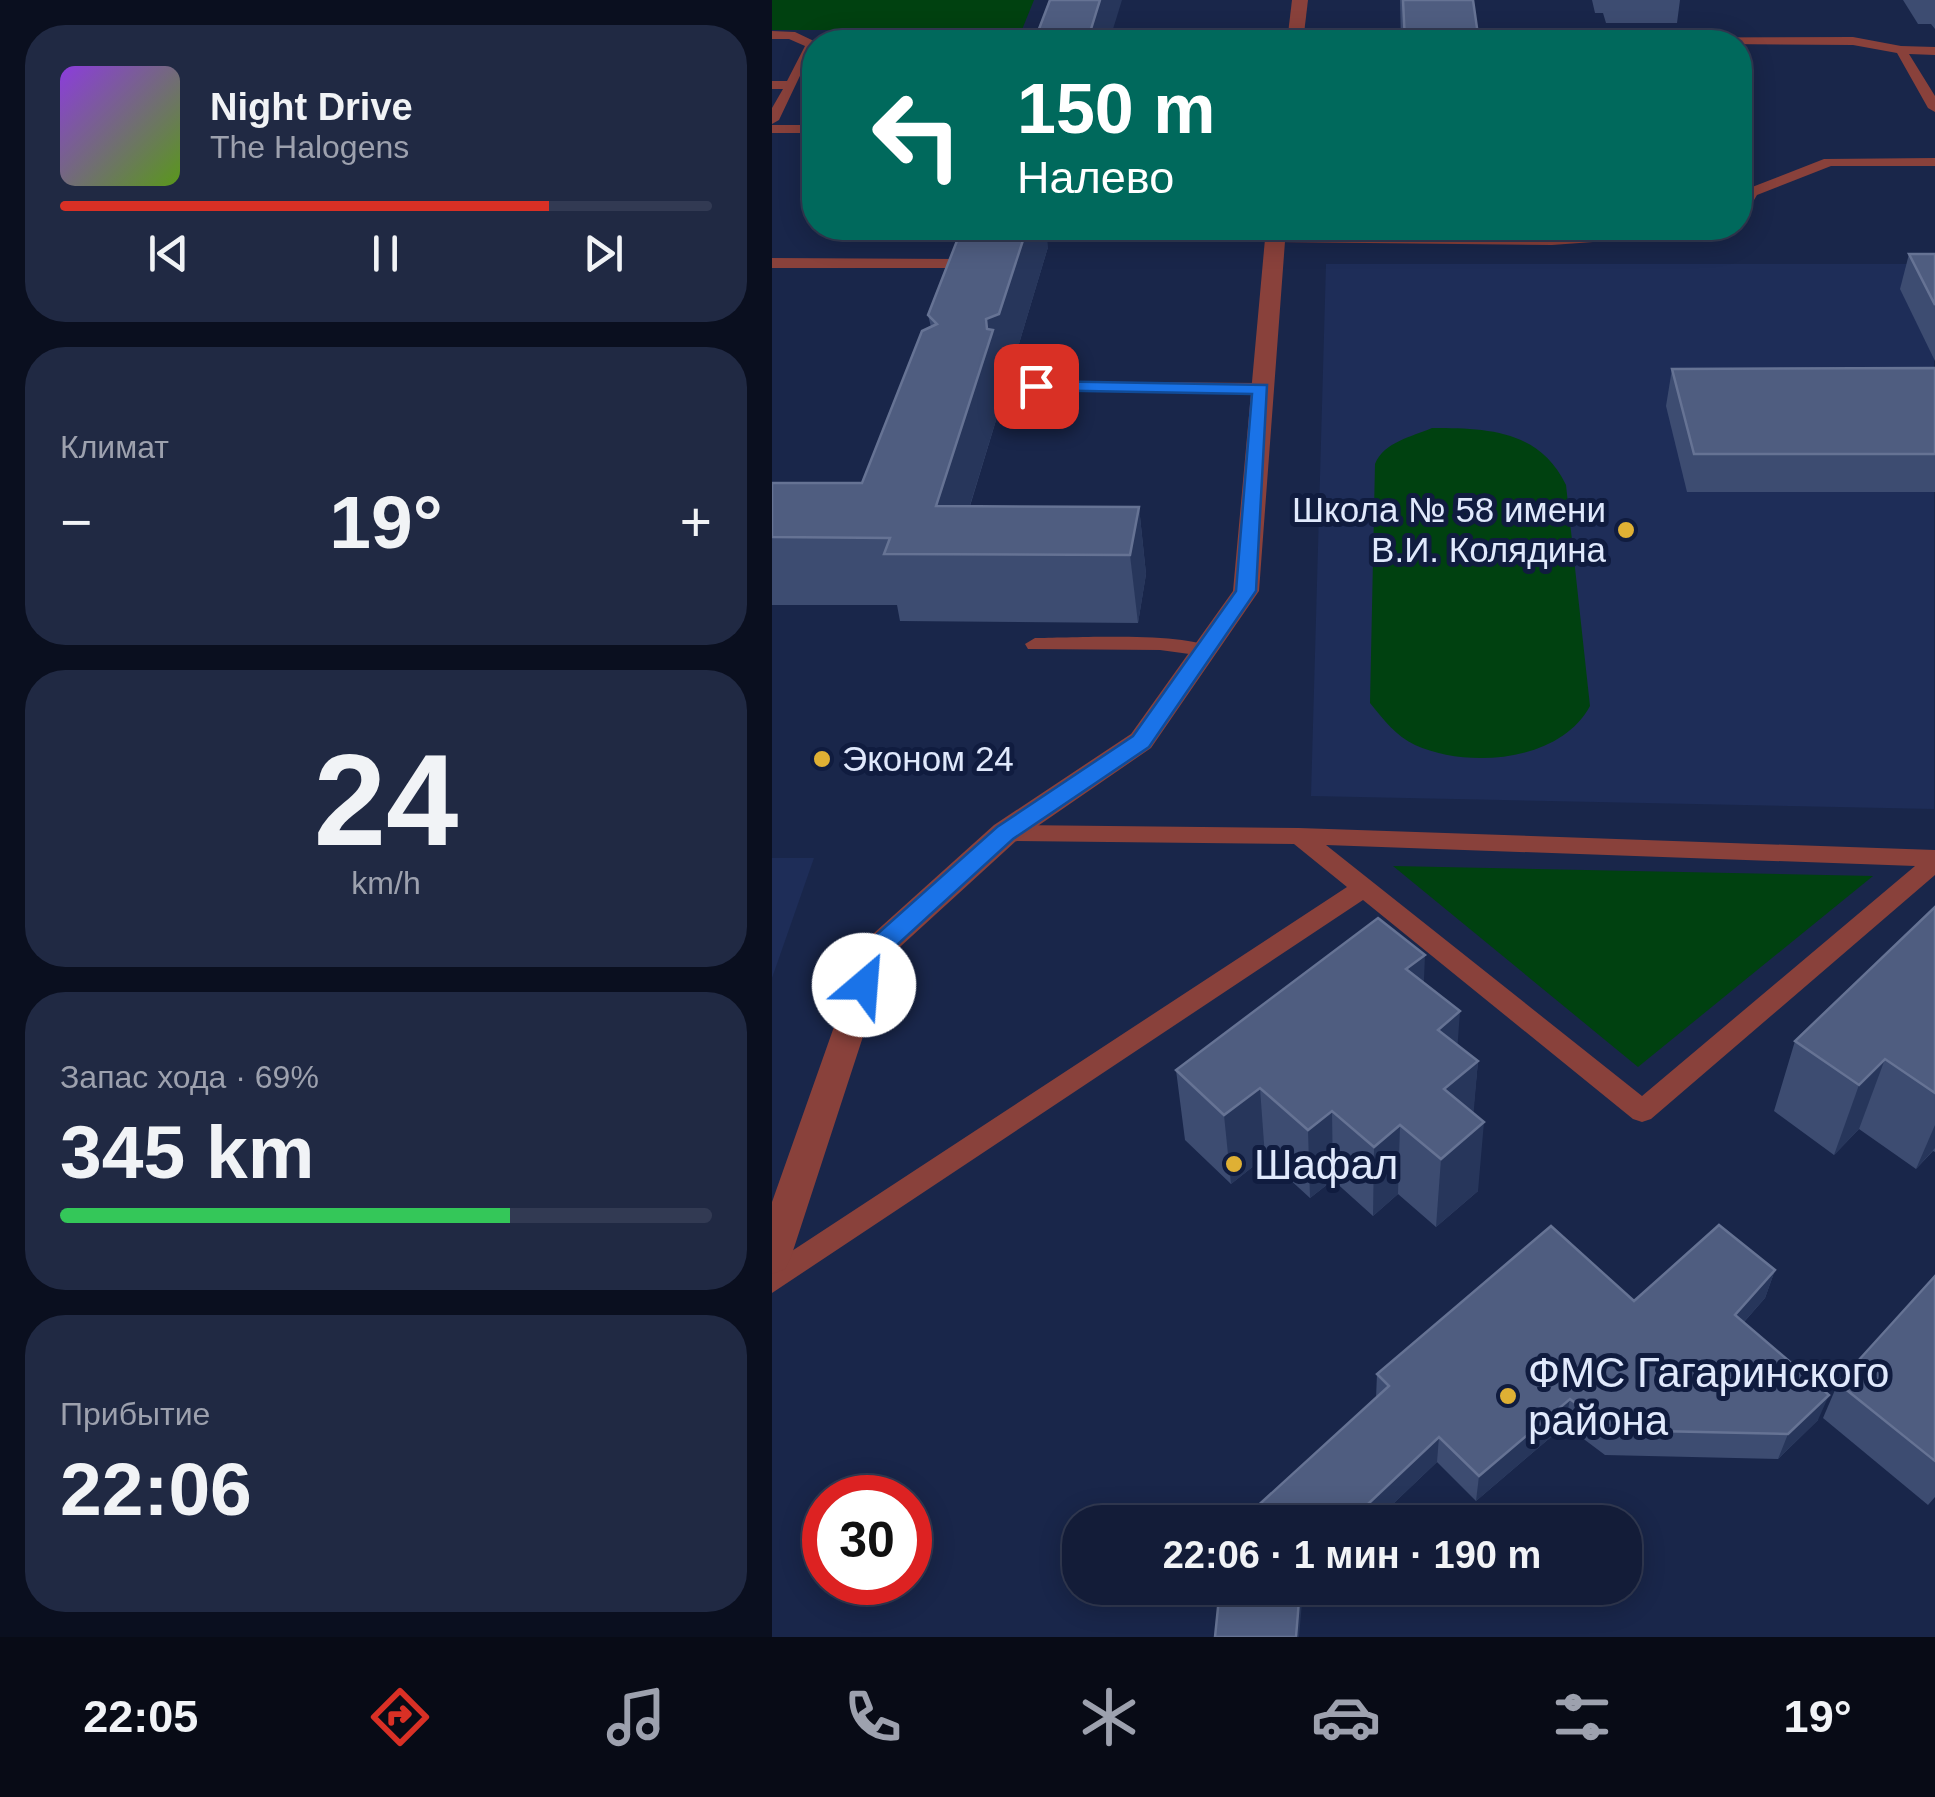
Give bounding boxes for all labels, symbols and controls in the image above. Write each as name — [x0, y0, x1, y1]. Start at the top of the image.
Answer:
icon: left — [852, 70, 982, 200]
text: 150 m — [1017, 70, 1215, 148]
text: Night Drive — [210, 86, 413, 128]
text: The Halogens — [210, 129, 409, 165]
text: Налево — [1017, 152, 1174, 203]
icon: previous — [141, 226, 196, 281]
icon: pause — [358, 226, 413, 281]
icon: next — [576, 226, 631, 281]
pin — [994, 344, 1079, 429]
icon: arrive — [1009, 359, 1064, 414]
text: Климат — [60, 429, 169, 465]
text: 19° — [329, 480, 443, 564]
place label: Школа № 58 имени В.И. Колядина — [1292, 490, 1607, 569]
text: − — [60, 491, 92, 553]
text: + — [680, 491, 712, 553]
marker: Школа № 58 имени В.И. Колядина — [1615, 519, 1637, 541]
text: 24 — [314, 727, 458, 873]
place label: Эконом 24 — [842, 739, 1014, 778]
marker: Эконом 24 — [811, 748, 833, 770]
text: km/h — [351, 865, 421, 901]
position arrow — [812, 933, 916, 1037]
text: Запас хода · 69% — [60, 1059, 319, 1095]
text: 345 km — [60, 1110, 314, 1194]
place label: Шафал — [1254, 1141, 1398, 1188]
marker: Шафал — [1223, 1153, 1245, 1175]
place label: ФМС Гагаринского района — [1528, 1349, 1889, 1444]
marker: ФМС Гагаринского района — [1497, 1385, 1519, 1407]
text: Прибытие — [60, 1396, 210, 1432]
text: 22:06 — [60, 1447, 252, 1531]
speed limit sign: 30 — [802, 1475, 932, 1605]
text: 22:06 · 1 мин · 190 m — [1163, 1534, 1541, 1576]
icon: directions — [365, 1682, 435, 1752]
icon: music — [601, 1682, 671, 1752]
icon: phone — [838, 1682, 908, 1752]
icon: climate — [1074, 1682, 1144, 1752]
icon: car — [1311, 1682, 1381, 1752]
icon: filters — [1547, 1682, 1617, 1752]
text: 22:05 — [83, 1691, 198, 1742]
text: 19° — [1784, 1691, 1852, 1742]

